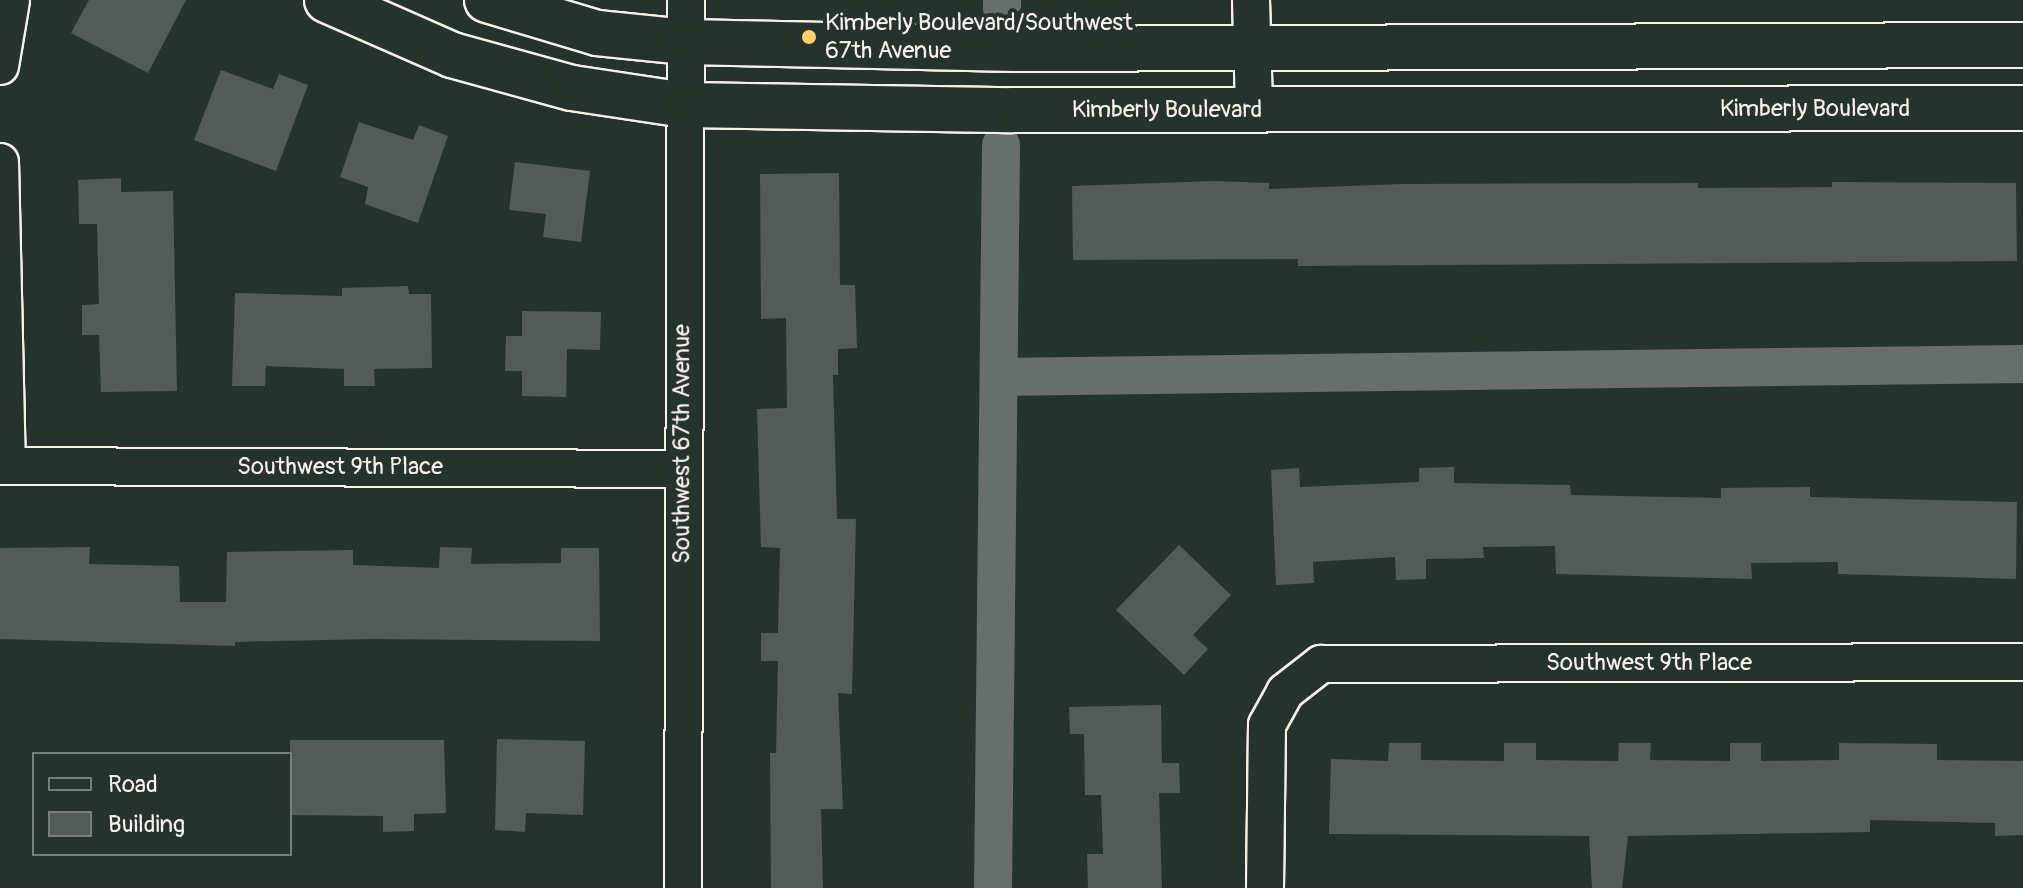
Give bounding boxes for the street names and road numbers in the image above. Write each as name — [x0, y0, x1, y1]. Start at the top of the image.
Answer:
street label: Kimberly Boulevard — [1720, 95, 1910, 123]
street label: Kimberly Boulevard — [1072, 96, 1262, 124]
street label: Southwest 67th Avenue — [668, 324, 696, 564]
street label: Southwest 9th Place — [237, 453, 443, 481]
street label: Southwest 9th Place — [1546, 649, 1752, 677]

